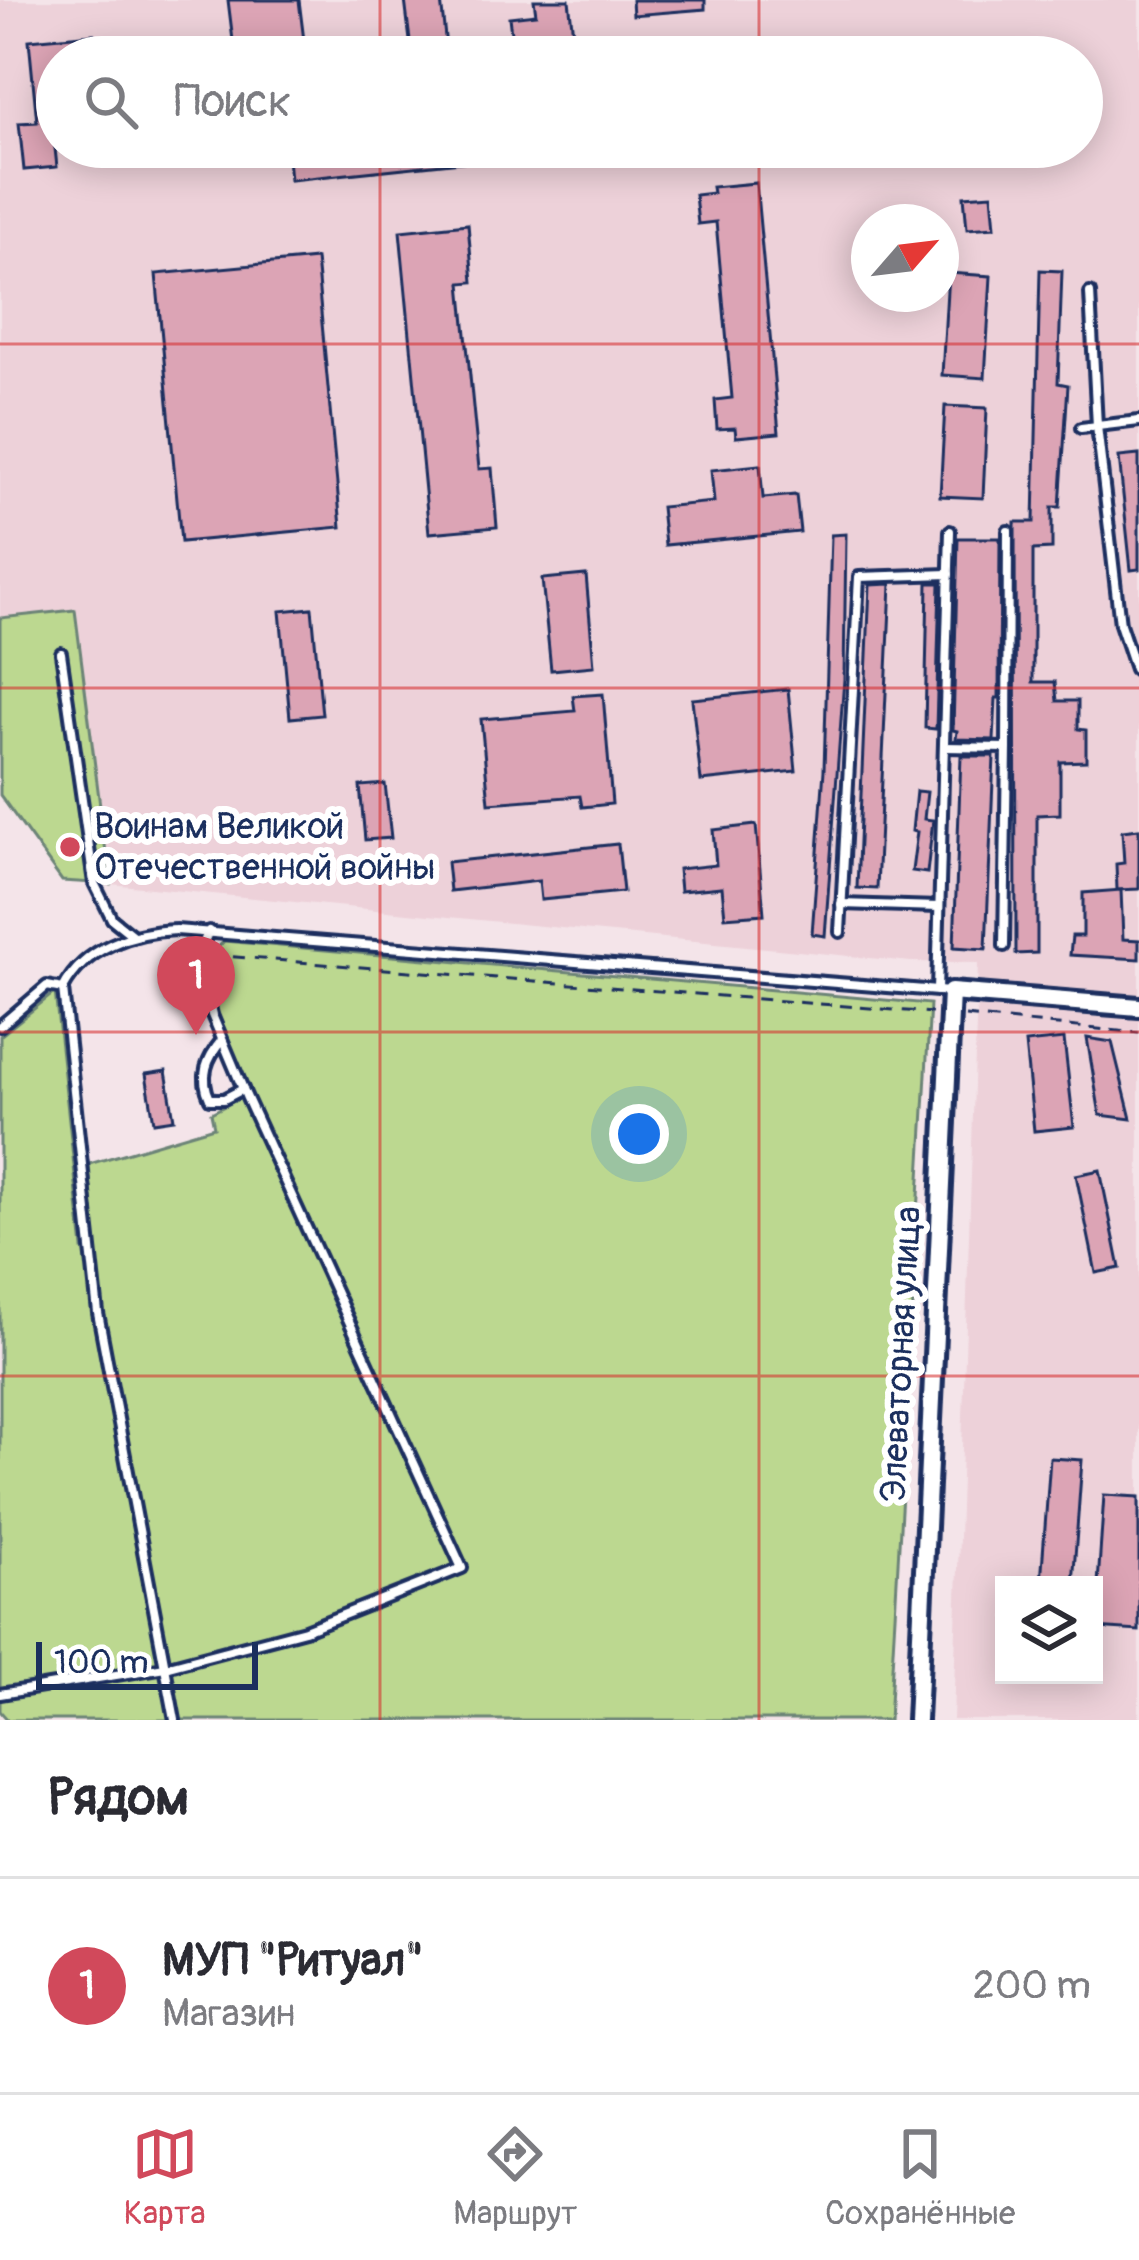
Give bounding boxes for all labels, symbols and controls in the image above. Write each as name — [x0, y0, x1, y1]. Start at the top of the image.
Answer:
search box — [36, 36, 1103, 168]
icon: search — [78, 69, 144, 135]
text: Поиск — [174, 74, 291, 130]
north arrow — [851, 204, 959, 312]
place label: Воинам Великой Отечественной войны — [94, 804, 435, 890]
marker: Воинам Великой Отечественной войны — [57, 834, 83, 860]
pin: 1 — [157, 936, 235, 1035]
your location — [609, 1104, 669, 1164]
street label: Элеваторная улица — [871, 1205, 931, 1503]
map controls — [995, 1576, 1103, 1684]
button: layers — [995, 1576, 1103, 1684]
scale bar — [36, 1636, 258, 1689]
text: 100 m — [54, 1642, 148, 1683]
text: Рядом — [48, 1766, 189, 1830]
text: МУП "Ритуал" — [162, 1933, 423, 1989]
text: 1 — [79, 1961, 95, 2010]
text: 200 m — [973, 1961, 1091, 2010]
text: Магазин — [162, 1989, 295, 2038]
tab: Карта — [124, 2121, 206, 2234]
tab: Маршрут — [453, 2121, 577, 2234]
tab: Сохранённые — [825, 2121, 1015, 2234]

